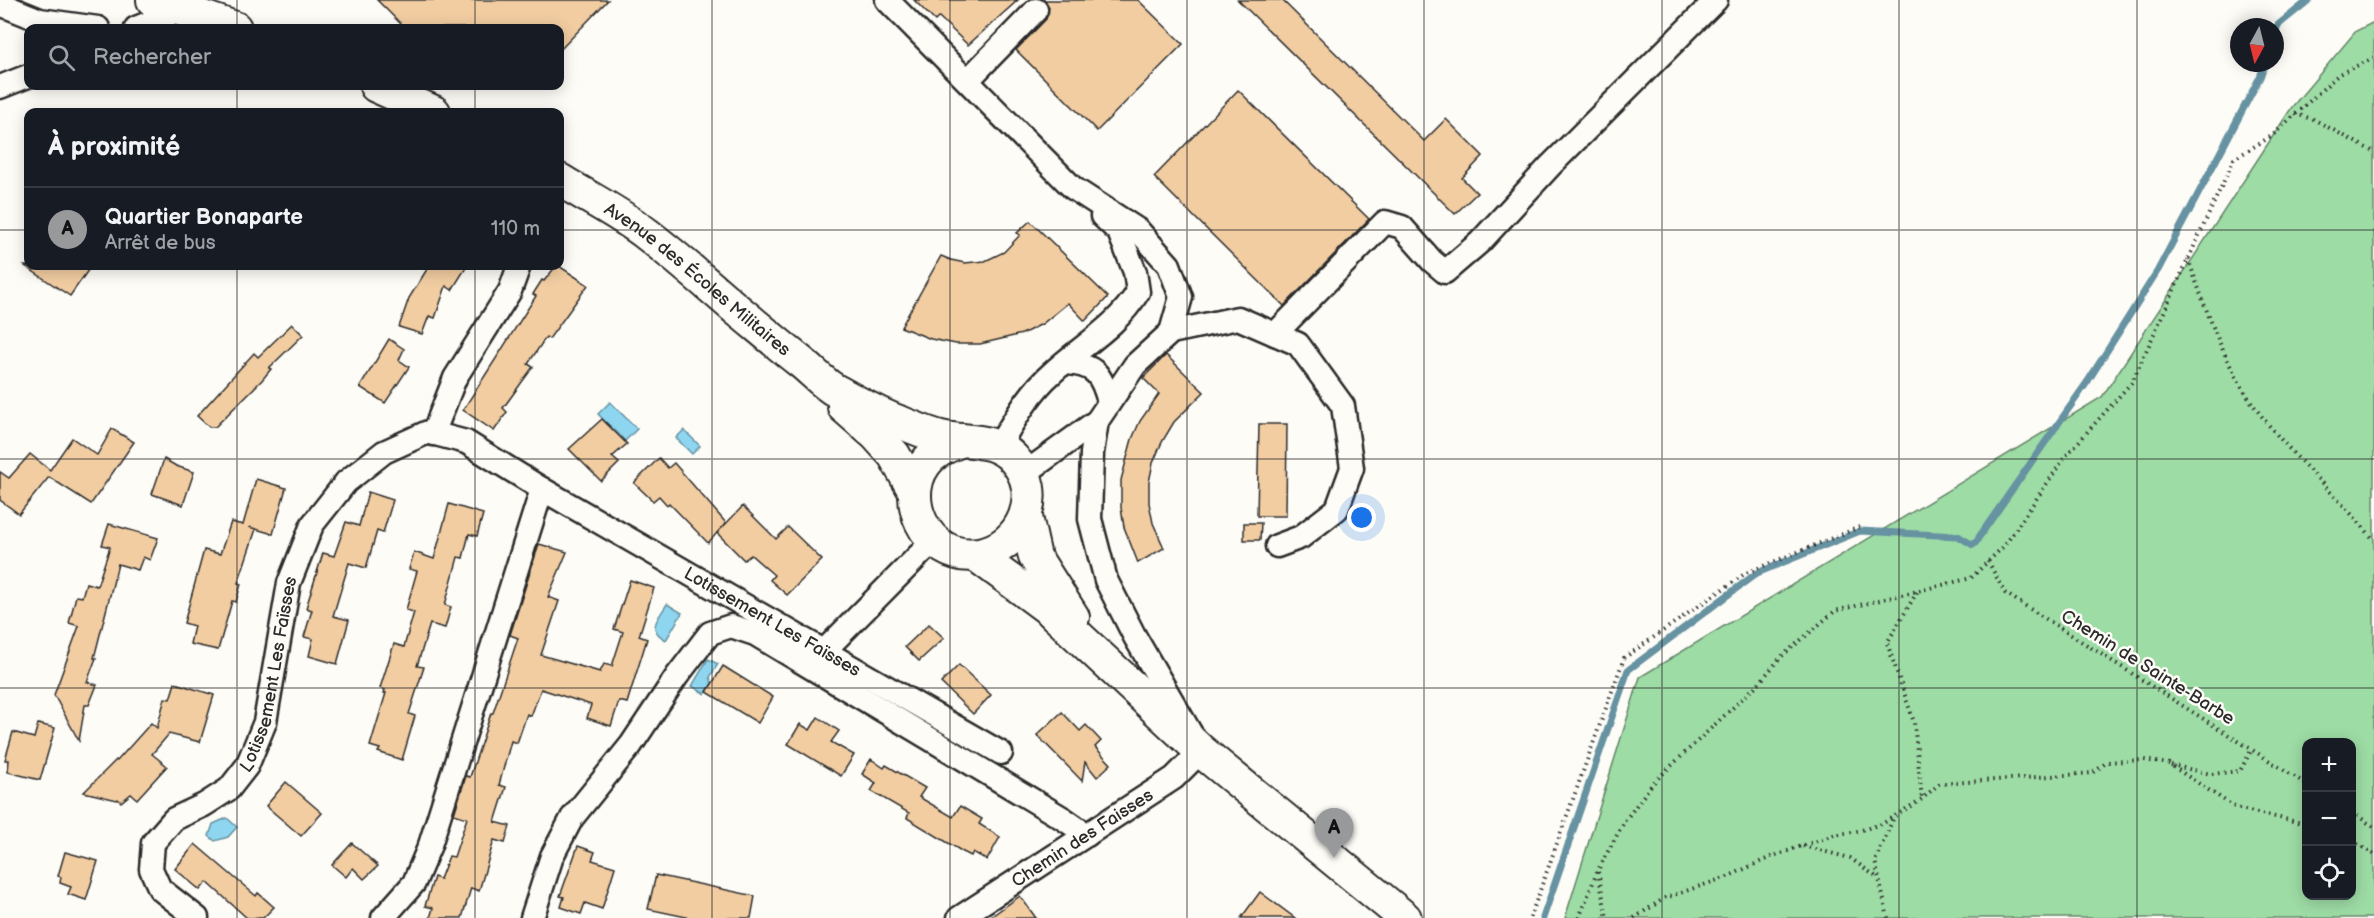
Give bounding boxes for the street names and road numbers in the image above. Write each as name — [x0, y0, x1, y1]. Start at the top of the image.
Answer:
street label: Avenue des Écoles Militaires — [600, 199, 795, 361]
street label: Lotissement Les Faïsses — [680, 563, 864, 681]
street label: Lotissement Les Faïsses — [236, 573, 302, 777]
street label: Chemin de Sainte-Barbe — [2057, 605, 2239, 730]
street label: Chemin des Faisses — [1008, 784, 1157, 892]

